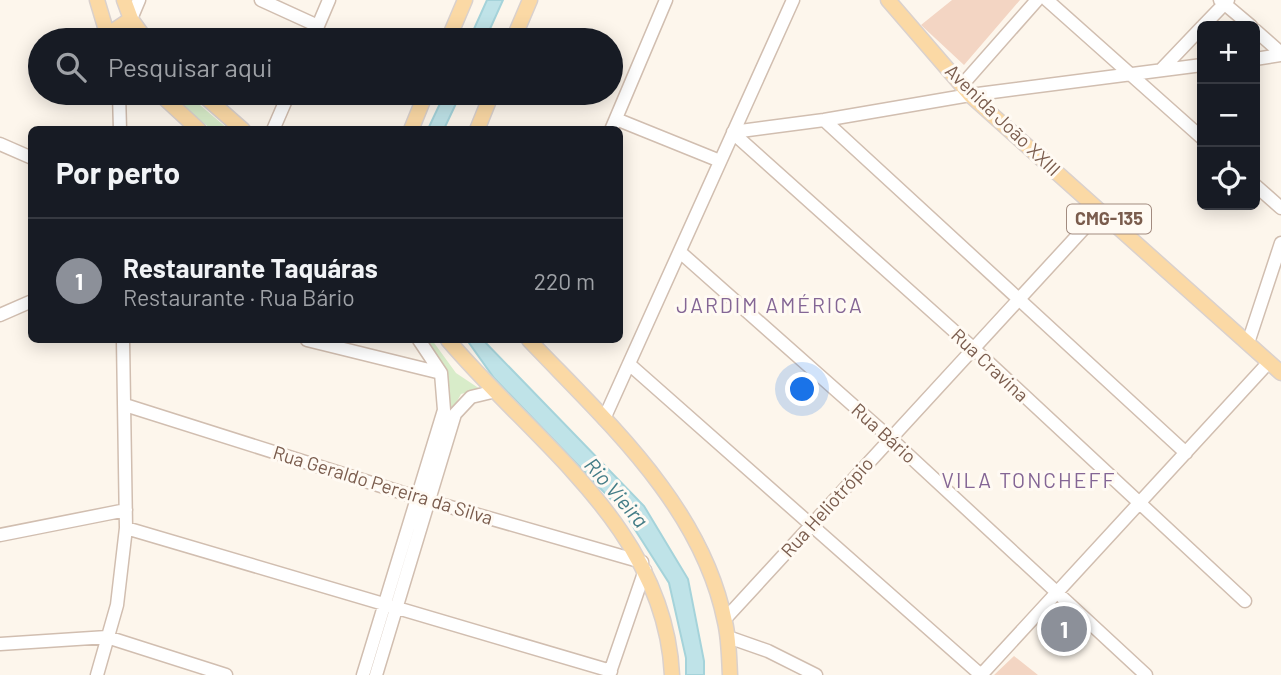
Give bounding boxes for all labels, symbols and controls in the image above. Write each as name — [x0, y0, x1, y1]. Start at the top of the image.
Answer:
map controls — [1197, 21, 1260, 210]
button: + — [1197, 21, 1260, 84]
search box — [28, 28, 623, 105]
icon: search — [52, 48, 90, 86]
text: Pesquisar aqui — [108, 51, 273, 82]
street label: Avenida João XXIII — [941, 59, 1066, 180]
button: − — [1197, 84, 1260, 147]
button: locate — [1197, 147, 1260, 210]
text: Por perto — [56, 154, 180, 190]
road number: CMG-135 — [1067, 204, 1151, 233]
text: Restaurante Taquáras — [123, 252, 378, 283]
text: 1 — [75, 267, 83, 295]
text: 220 m — [534, 267, 595, 295]
text: Restaurante · Rua Bário — [123, 283, 355, 311]
district label: JARDIM AMÉRICA — [676, 292, 864, 317]
street label: Rua Cravina — [947, 323, 1034, 406]
your location — [785, 372, 819, 406]
street label: Rua Bário — [847, 398, 921, 468]
street label: Rua Geraldo Pereira da Silva — [271, 440, 496, 529]
water label: Rio Vieira — [580, 452, 654, 532]
street label: Rua Heliotrópio — [776, 452, 878, 562]
district label: VILA TONCHEFF — [942, 467, 1116, 492]
pin: 1 — [1041, 603, 1087, 655]

